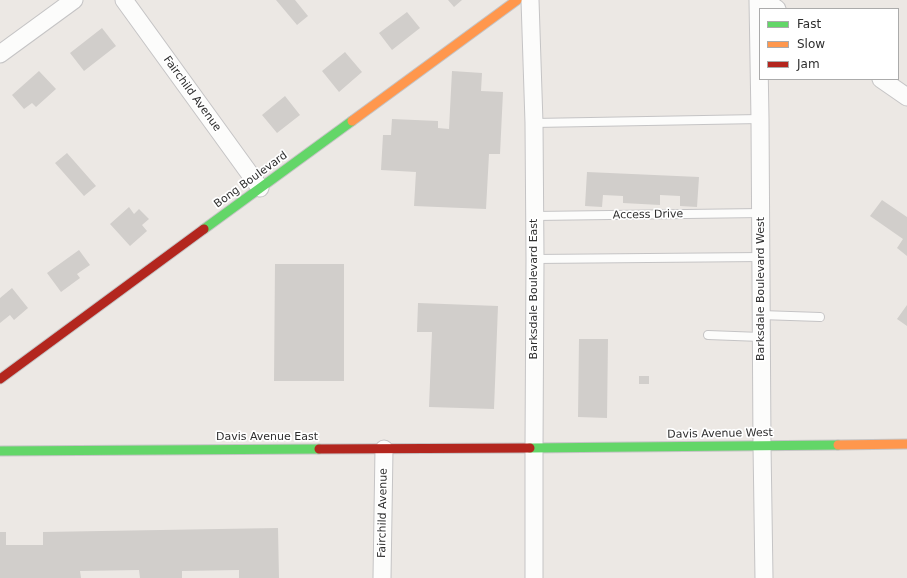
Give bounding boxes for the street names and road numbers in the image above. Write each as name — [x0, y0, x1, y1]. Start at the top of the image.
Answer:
street label: Fairchild Avenue — [160, 54, 224, 134]
street label: Bong Boulevard — [212, 149, 290, 211]
street label: Access Drive — [613, 208, 683, 222]
street label: Barksdale Boulevard West — [754, 217, 768, 361]
street label: Barksdale Boulevard East — [527, 219, 541, 359]
street label: Davis Avenue West — [667, 426, 773, 442]
street label: Davis Avenue East — [216, 430, 318, 444]
street label: Fairchild Avenue — [376, 468, 390, 558]

